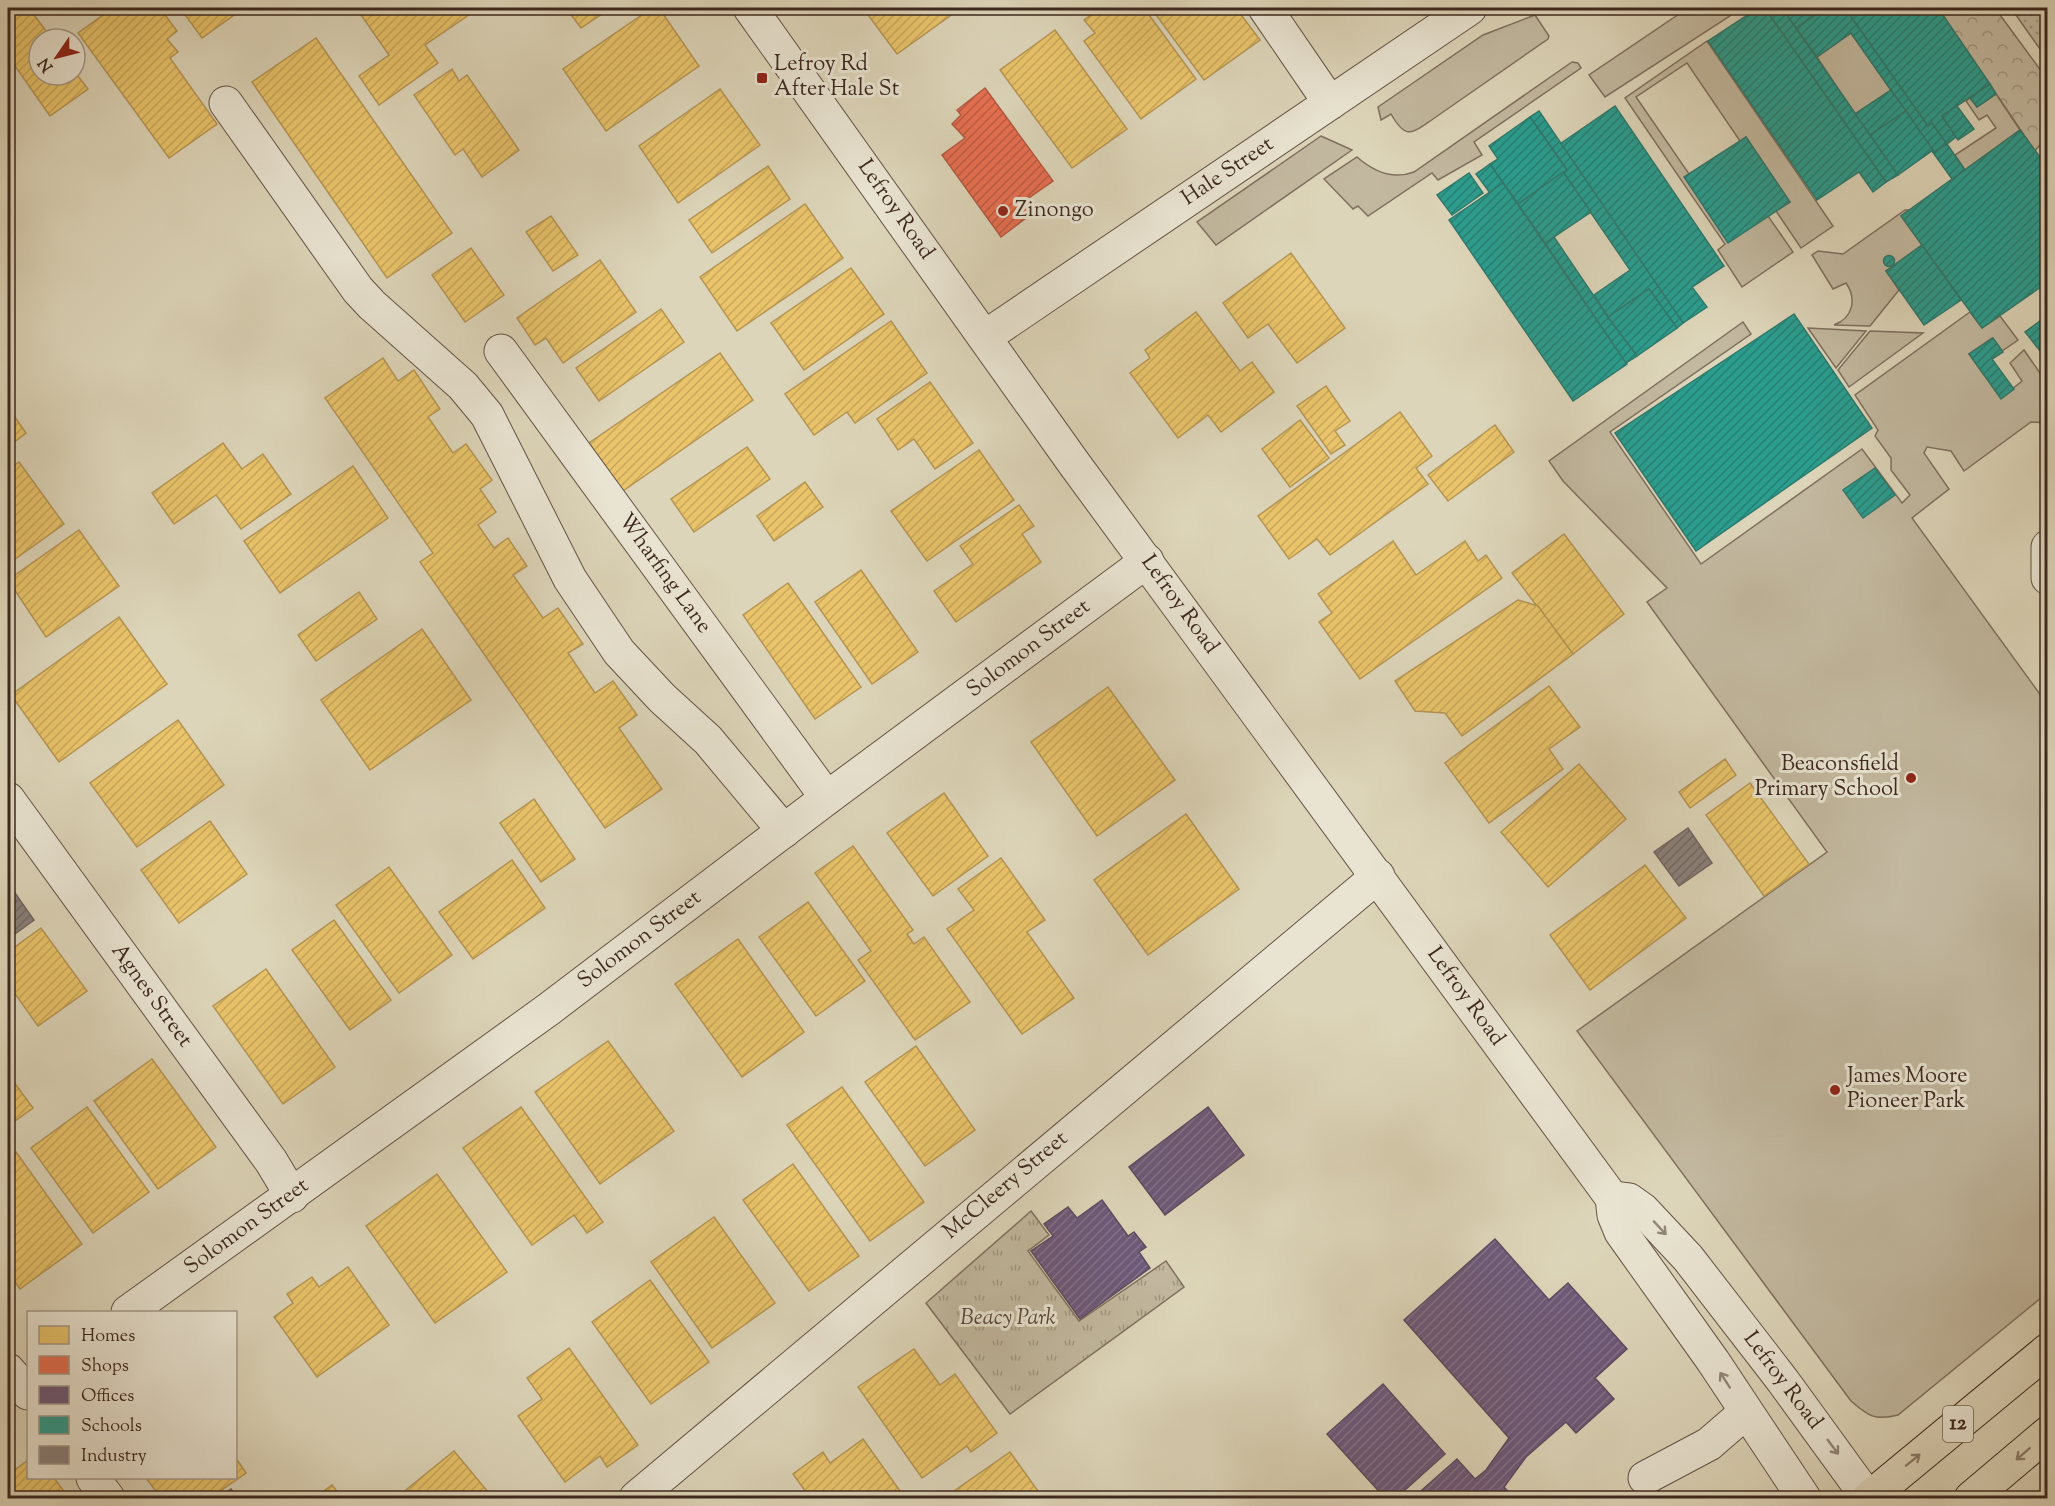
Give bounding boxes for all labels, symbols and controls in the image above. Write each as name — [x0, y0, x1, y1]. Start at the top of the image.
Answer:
north arrow — [27, 27, 87, 87]
place label: Lefroy Rd After Hale St — [774, 49, 900, 106]
text: N — [34, 52, 60, 76]
marker: Lefroy Rd After Hale St — [755, 71, 769, 85]
street label: Hale Street — [1175, 129, 1281, 215]
street label: Lefroy Road — [849, 153, 941, 267]
place label: Zinongo — [1015, 195, 1094, 227]
marker: Zinongo — [996, 204, 1010, 218]
street label: Wharfing Lane — [609, 507, 719, 641]
street label: Lefroy Road — [1132, 549, 1226, 661]
street label: Solomon Street — [960, 592, 1098, 706]
place label: Beaconsfield Primary School — [1755, 749, 1899, 806]
marker: Beaconsfield Primary School — [1904, 771, 1918, 785]
street label: Solomon Street — [571, 883, 709, 997]
street label: Agnes Street — [102, 938, 200, 1055]
street label: Lefroy Road — [1418, 941, 1512, 1053]
place label: James Moore Pioneer Park — [1846, 1061, 1968, 1118]
marker: James Moore Pioneer Park — [1828, 1083, 1842, 1097]
street label: McCleery Street — [936, 1124, 1076, 1248]
street label: Solomon Street — [178, 1170, 316, 1283]
one-way arrow — [1653, 1220, 1667, 1235]
park label: Beacy Park — [960, 1303, 1056, 1335]
legend — [27, 1311, 237, 1479]
text: Homes — [81, 1324, 135, 1350]
street label: Lefroy Road — [1734, 1325, 1830, 1437]
text: Shops — [81, 1354, 129, 1380]
one-way arrow — [1719, 1372, 1731, 1388]
text: Offices — [81, 1384, 134, 1410]
road number: 12 — [1943, 1406, 1973, 1442]
text: Schools — [81, 1414, 142, 1440]
one-way arrow — [1826, 1438, 1839, 1454]
text: Industry — [81, 1444, 147, 1470]
one-way arrow — [2016, 1447, 2031, 1461]
one-way arrow — [1905, 1453, 1920, 1467]

